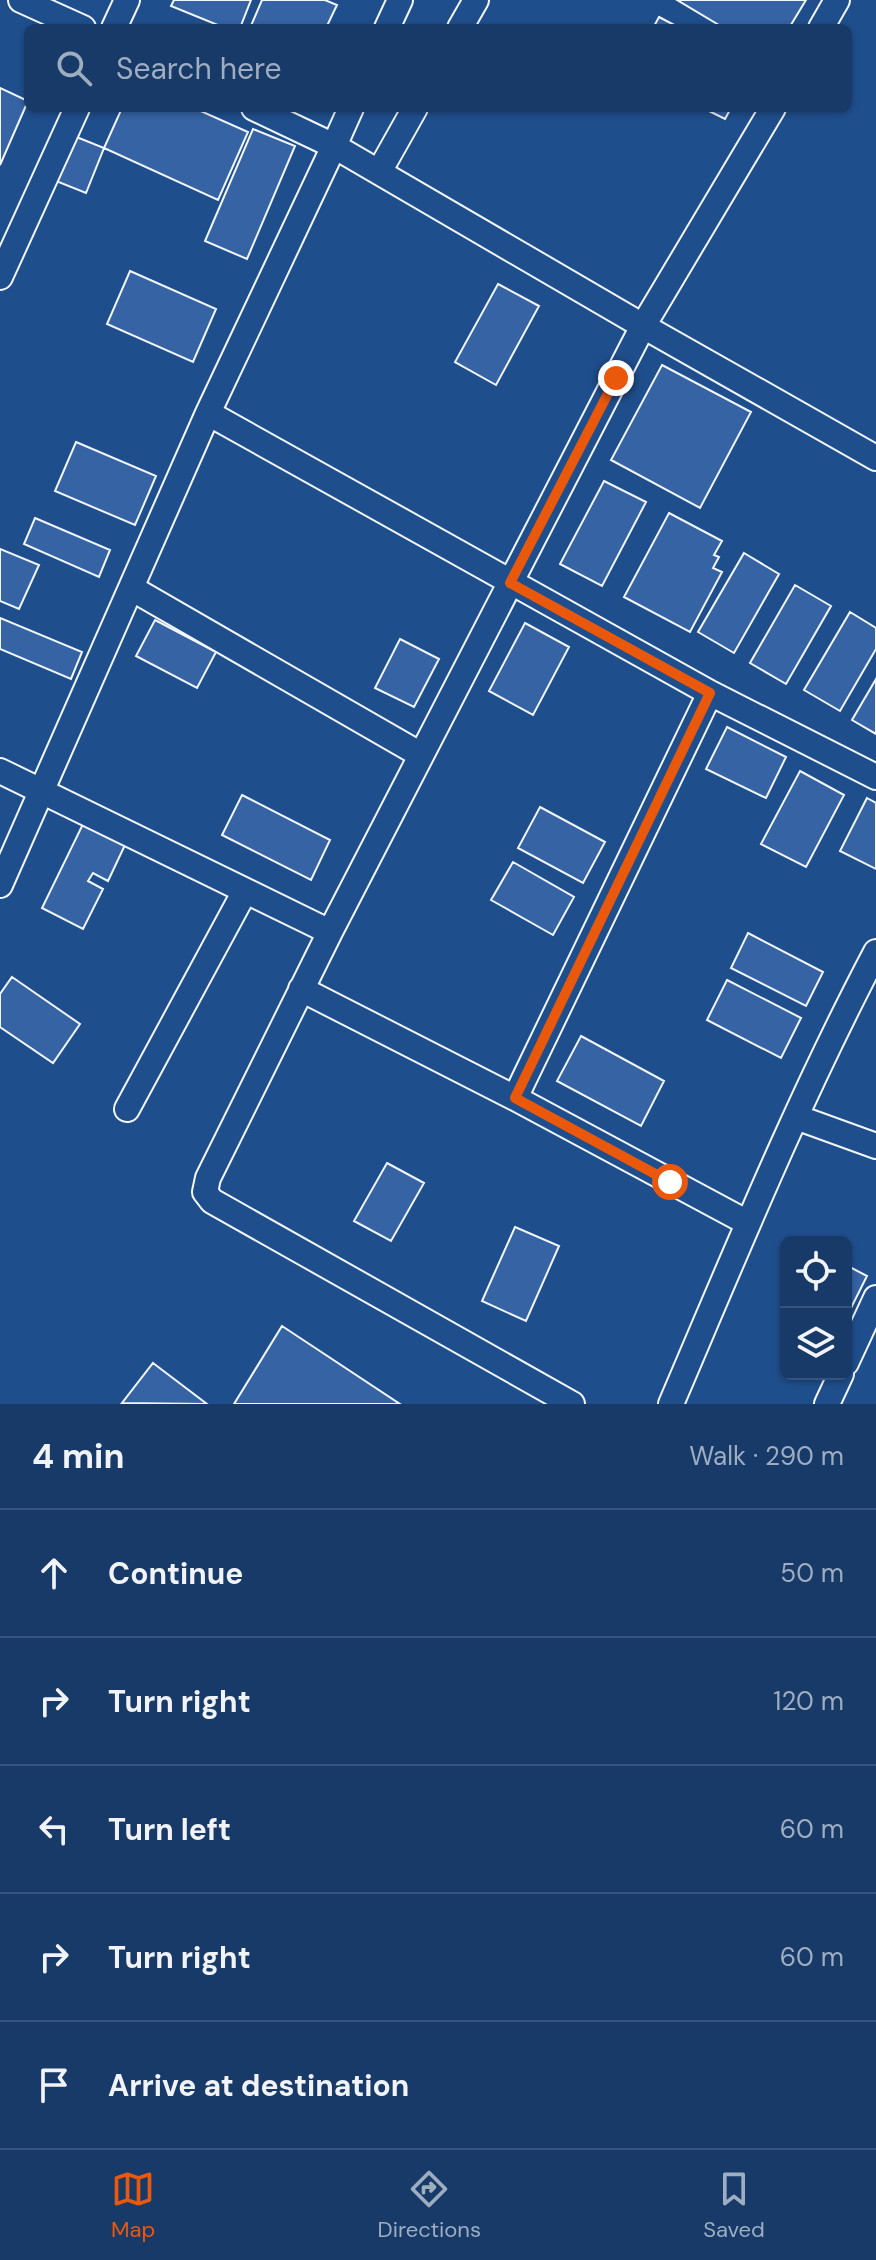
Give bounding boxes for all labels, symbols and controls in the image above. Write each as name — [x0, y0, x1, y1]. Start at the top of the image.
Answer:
search box — [24, 24, 852, 112]
icon: search — [52, 46, 96, 90]
text: Search here — [116, 49, 282, 88]
route end — [598, 360, 634, 396]
route start — [652, 1164, 688, 1200]
map controls — [780, 1236, 852, 1380]
button: locate — [780, 1236, 852, 1308]
button: layers — [780, 1308, 852, 1380]
text: 4 min — [32, 1434, 124, 1479]
text: Walk · 290 m — [689, 1439, 844, 1473]
icon: ahead — [32, 1551, 76, 1595]
text: Continue — [108, 1554, 243, 1593]
text: 50 m — [780, 1556, 844, 1590]
icon: right — [32, 1679, 76, 1723]
text: Turn right — [108, 1682, 251, 1721]
text: 120 m — [773, 1684, 844, 1718]
icon: left — [32, 1807, 76, 1851]
text: Turn left — [108, 1810, 231, 1849]
text: 60 m — [780, 1812, 844, 1846]
icon: right — [32, 1935, 76, 1979]
text: Turn right — [108, 1938, 251, 1977]
text: 60 m — [780, 1940, 844, 1974]
icon: arrive — [32, 2063, 76, 2107]
text: Arrive at destination — [108, 2066, 409, 2105]
tab: Map — [111, 2167, 155, 2244]
tab: Directions — [378, 2167, 481, 2244]
tab: Saved — [703, 2167, 765, 2244]

